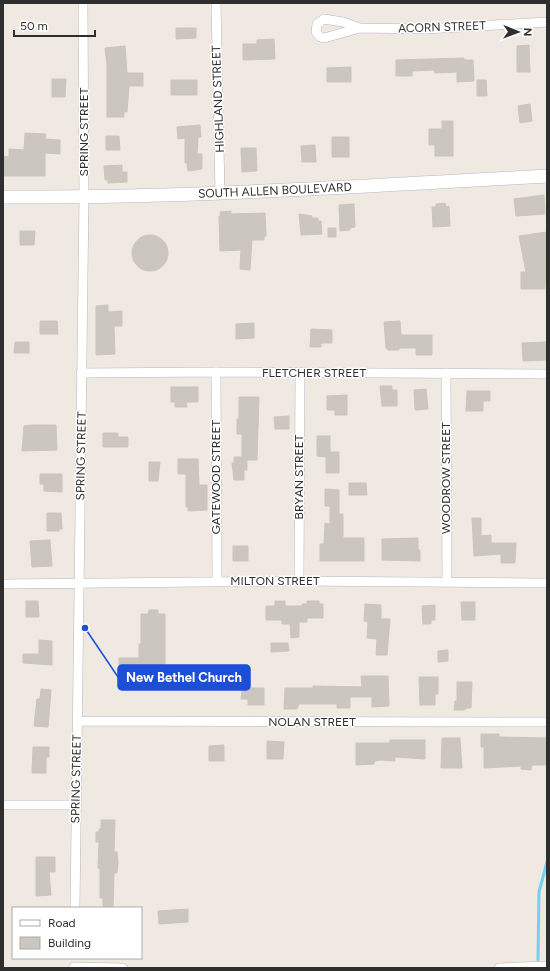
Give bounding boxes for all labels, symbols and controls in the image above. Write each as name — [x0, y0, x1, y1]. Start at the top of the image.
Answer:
scale bar — [14, 12, 95, 38]
north arrow — [498, 12, 538, 52]
street label: ACORN STREET — [398, 18, 487, 36]
text: 50 m — [20, 19, 48, 33]
text: N — [521, 28, 534, 37]
street label: HIGHLAND STREET — [209, 45, 227, 153]
street label: SPRING STREET — [77, 87, 91, 176]
street label: SOUTH ALLEN BOULEVARD — [198, 180, 352, 201]
street label: FLETCHER STREET — [262, 366, 366, 380]
street label: SPRING STREET — [73, 411, 89, 501]
street label: GATEWOOD STREET — [209, 419, 223, 534]
street label: WOODROW STREET — [439, 422, 453, 534]
street label: BRYAN STREET — [292, 434, 306, 519]
street label: MILTON STREET — [230, 574, 320, 588]
callout: New Bethel Church — [118, 665, 250, 690]
text: New Bethel Church — [126, 670, 242, 685]
street label: NOLAN STREET — [268, 715, 356, 729]
street label: SPRING STREET — [68, 734, 84, 824]
legend — [12, 907, 142, 959]
text: Road — [48, 916, 76, 930]
text: Building — [48, 936, 91, 950]

